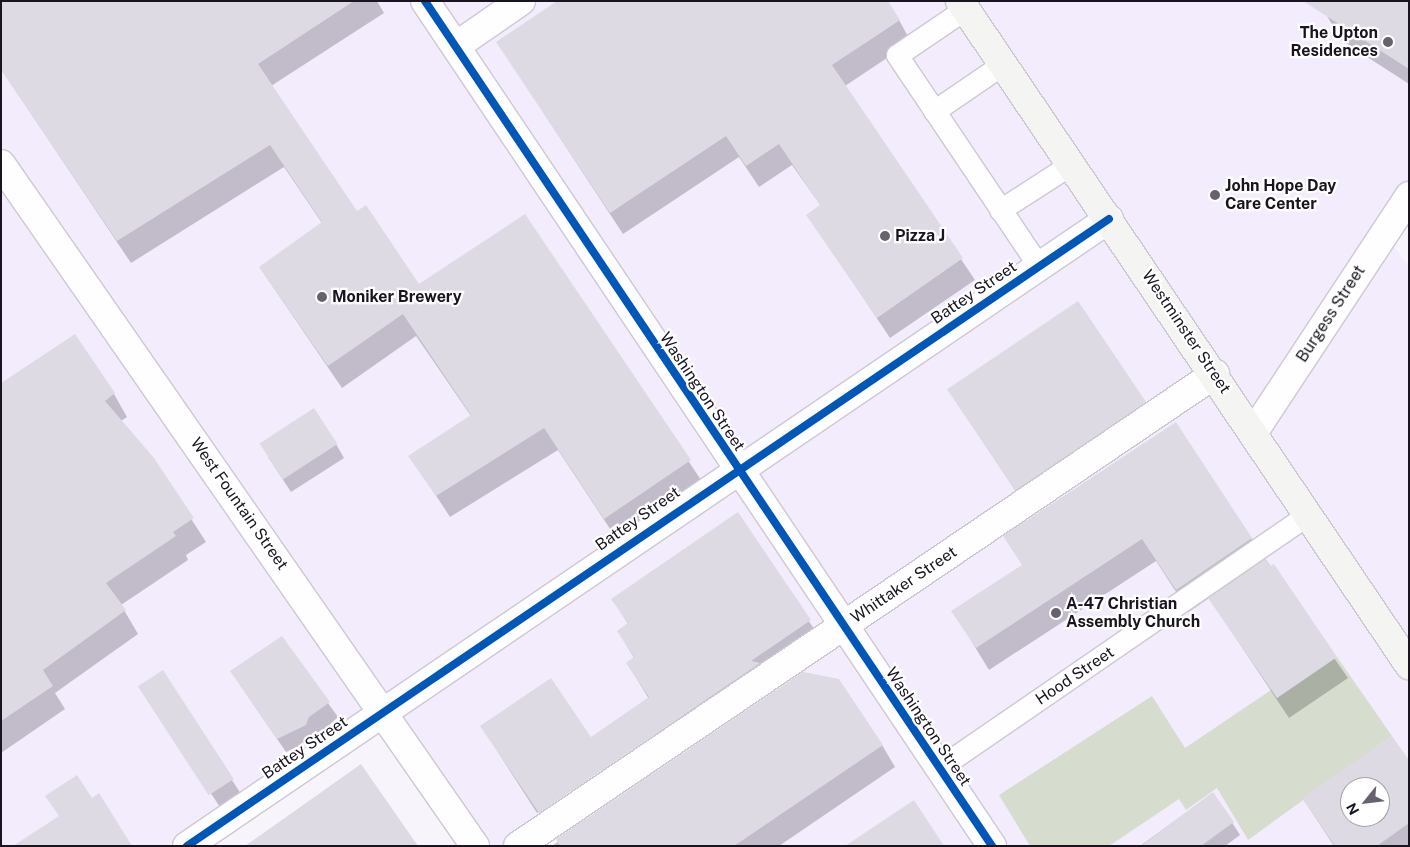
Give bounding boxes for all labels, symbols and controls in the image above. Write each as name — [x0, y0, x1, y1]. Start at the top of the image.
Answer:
place label: The Upton Residences — [1290, 23, 1378, 61]
marker: The Upton Residences — [1382, 36, 1394, 48]
place label: John Hope Day Care Center — [1225, 176, 1336, 214]
marker: John Hope Day Care Center — [1209, 189, 1221, 201]
place label: Pizza J — [895, 226, 945, 246]
marker: Pizza J — [879, 230, 891, 242]
street label: Battey Street — [928, 257, 1020, 329]
street label: Burgess Street — [1293, 262, 1369, 366]
street label: Westminster Street — [1138, 267, 1234, 397]
place label: Moniker Brewery — [332, 287, 462, 307]
marker: Moniker Brewery — [316, 291, 328, 303]
street label: Washington Street — [655, 329, 749, 455]
street label: West Fountain Street — [186, 434, 292, 574]
street label: Battey Street — [592, 483, 684, 555]
street label: Whittaker Street — [847, 543, 961, 627]
place label: A-47 Christian Assembly Church — [1066, 594, 1200, 632]
marker: A-47 Christian Assembly Church — [1050, 607, 1062, 619]
street label: Hood Street — [1032, 643, 1118, 709]
street label: Washington Street — [881, 664, 975, 790]
street label: Battey Street — [259, 712, 351, 784]
north arrow — [1340, 777, 1390, 827]
text: N — [1343, 800, 1362, 817]

